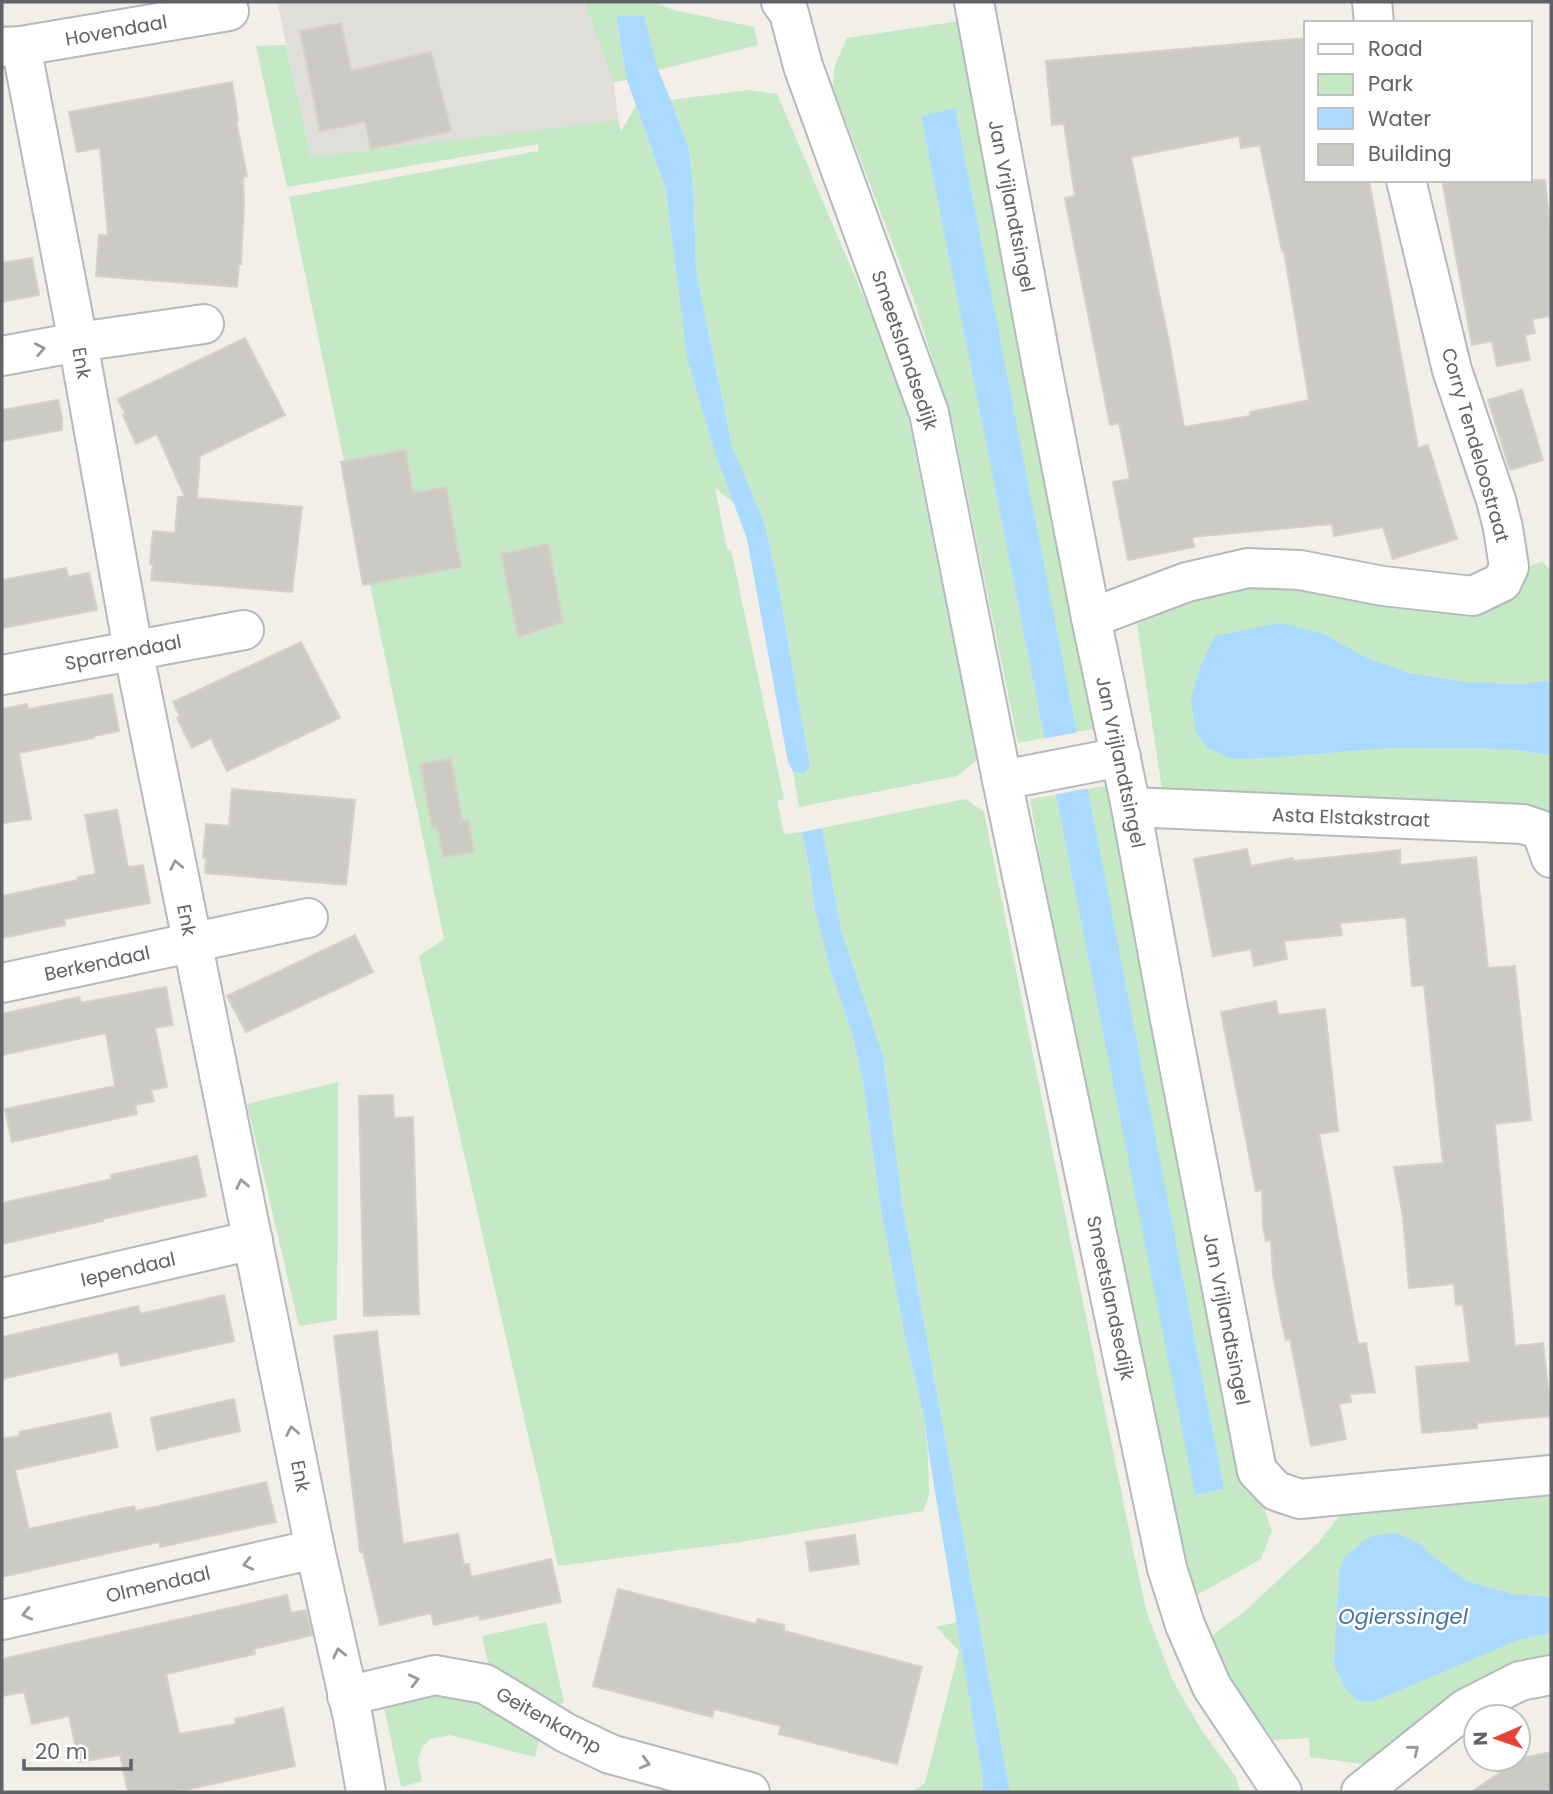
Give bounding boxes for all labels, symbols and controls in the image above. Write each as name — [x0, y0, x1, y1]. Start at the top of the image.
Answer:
street label: Hovendaal — [63, 8, 169, 53]
legend — [1304, 21, 1532, 182]
text: Road — [1368, 34, 1423, 63]
text: Park — [1368, 69, 1413, 98]
text: Water — [1368, 104, 1431, 133]
street label: Jan Vrijlandtsingel — [982, 118, 1041, 295]
text: Building — [1368, 139, 1452, 168]
street label: Smeetslandsedijk — [865, 267, 945, 434]
one-way arrow — [34, 342, 46, 357]
street label: Enk — [65, 345, 98, 381]
street label: Corry Tendeloostraat — [1435, 345, 1516, 546]
street label: Sparrendaal — [63, 628, 184, 677]
street label: Jan Vrijlandtsingel — [1089, 674, 1152, 850]
street label: Asta Elstakstraat — [1272, 801, 1430, 834]
one-way arrow — [169, 859, 184, 871]
street label: Enk — [170, 902, 203, 938]
street label: Berkendaal — [42, 939, 152, 988]
one-way arrow — [235, 1178, 250, 1190]
street label: Smeetslandsedijk — [1080, 1213, 1141, 1383]
street label: Jan Vrijlandtsingel — [1197, 1231, 1256, 1408]
street label: Iependaal — [78, 1245, 178, 1293]
one-way arrow — [285, 1425, 300, 1437]
street label: Enk — [284, 1458, 317, 1494]
one-way arrow — [243, 1556, 255, 1570]
street label: Olmendaal — [103, 1559, 213, 1610]
water label: Ogierssingel — [1338, 1602, 1469, 1631]
one-way arrow — [21, 1606, 33, 1620]
one-way arrow — [333, 1647, 347, 1659]
one-way arrow — [408, 1674, 420, 1688]
street label: Geitenkamp — [491, 1680, 607, 1761]
north arrow — [1462, 1703, 1532, 1773]
scale bar — [24, 1728, 131, 1772]
text: N — [1467, 1731, 1494, 1746]
text: 20 m — [35, 1737, 88, 1766]
one-way arrow — [1406, 1745, 1419, 1758]
one-way arrow — [639, 1755, 651, 1770]

